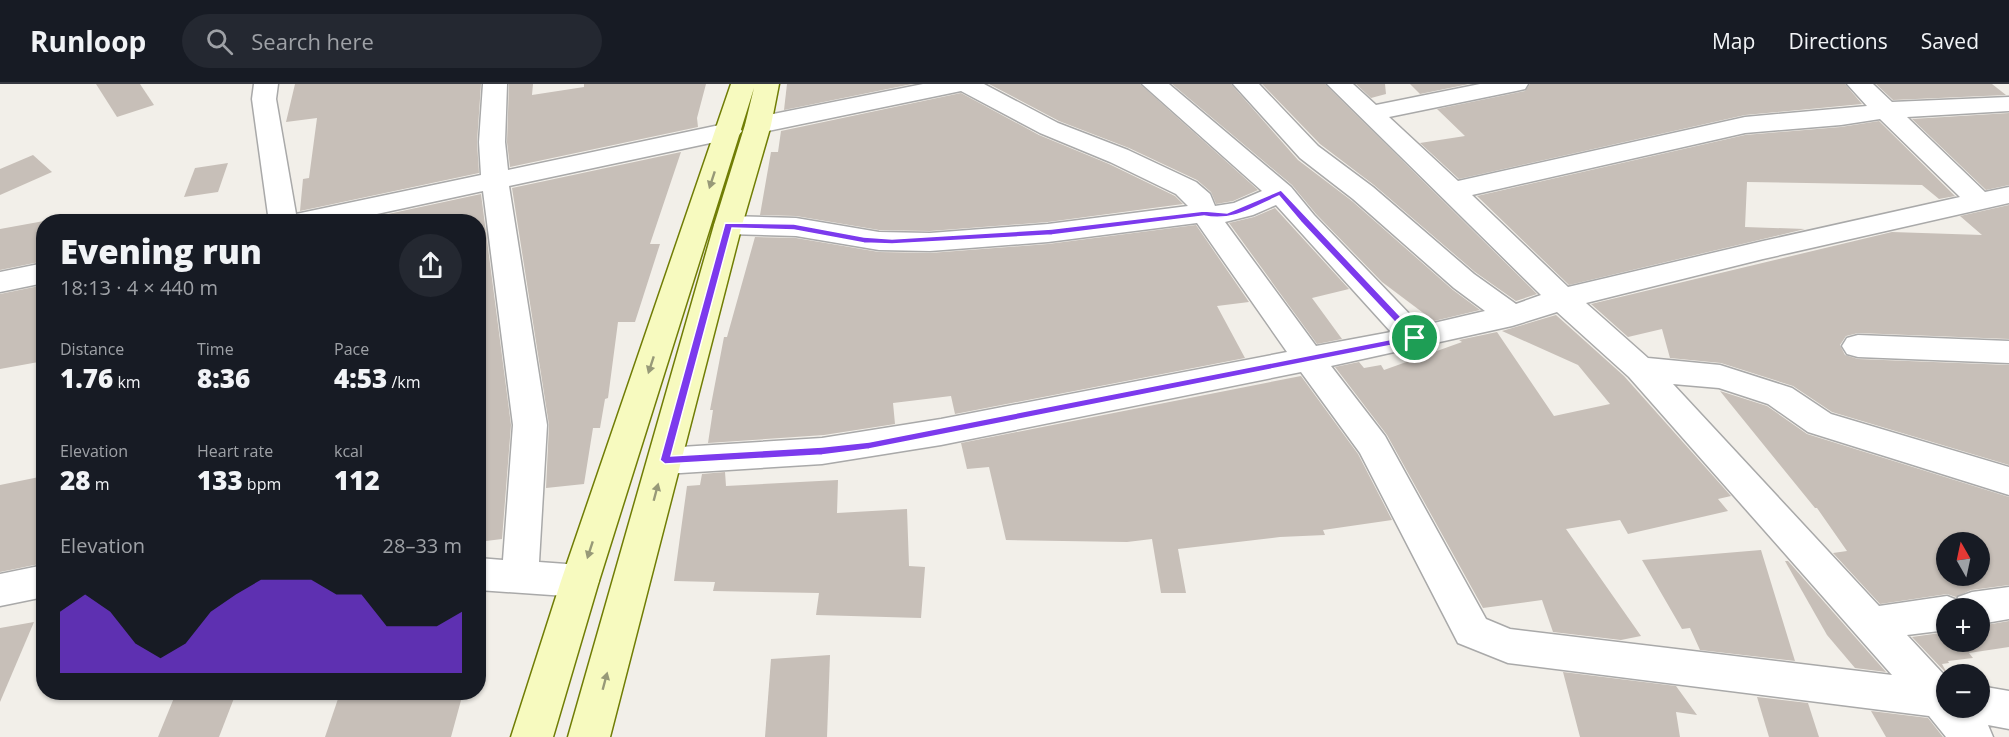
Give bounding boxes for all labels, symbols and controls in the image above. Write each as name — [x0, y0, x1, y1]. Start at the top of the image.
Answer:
search box — [182, 14, 602, 68]
text: Runloop — [30, 22, 146, 60]
icon: search — [203, 25, 236, 58]
text: Search here — [251, 26, 374, 56]
text: Map — [1712, 27, 1755, 55]
text: Directions — [1788, 27, 1888, 55]
text: Saved — [1921, 27, 1979, 55]
one-way arrow — [707, 171, 716, 189]
text: Evening run — [60, 229, 262, 274]
button: share — [399, 234, 462, 297]
text: 18:13 · 4 × 440 m — [60, 274, 218, 301]
pin — [1389, 312, 1440, 363]
icon: arrive — [1398, 321, 1431, 354]
text: Distance — [60, 338, 124, 360]
text: Time — [197, 338, 234, 360]
text: Pace — [334, 338, 369, 360]
one-way arrow — [646, 356, 655, 374]
text: 1.76 — [60, 360, 113, 396]
text: 8:36 — [197, 360, 250, 396]
text: 4:53 — [334, 360, 387, 396]
text: km — [113, 371, 141, 393]
text: /km — [387, 371, 420, 393]
text: Elevation — [60, 440, 128, 462]
text: Heart rate — [197, 440, 273, 462]
text: kcal — [334, 440, 363, 462]
text: 28 — [60, 462, 90, 498]
text: 133 — [197, 462, 243, 498]
text: 112 — [334, 462, 380, 498]
text: m — [90, 473, 109, 495]
text: bpm — [243, 473, 281, 495]
one-way arrow — [652, 483, 661, 501]
text: Elevation — [60, 532, 145, 559]
text: 28–33 m — [383, 532, 462, 559]
north arrow — [1936, 532, 1990, 586]
map controls — [1936, 532, 1990, 718]
one-way arrow — [585, 541, 594, 559]
button: + — [1936, 598, 1990, 652]
button: − — [1936, 664, 1990, 718]
one-way arrow — [601, 671, 610, 689]

